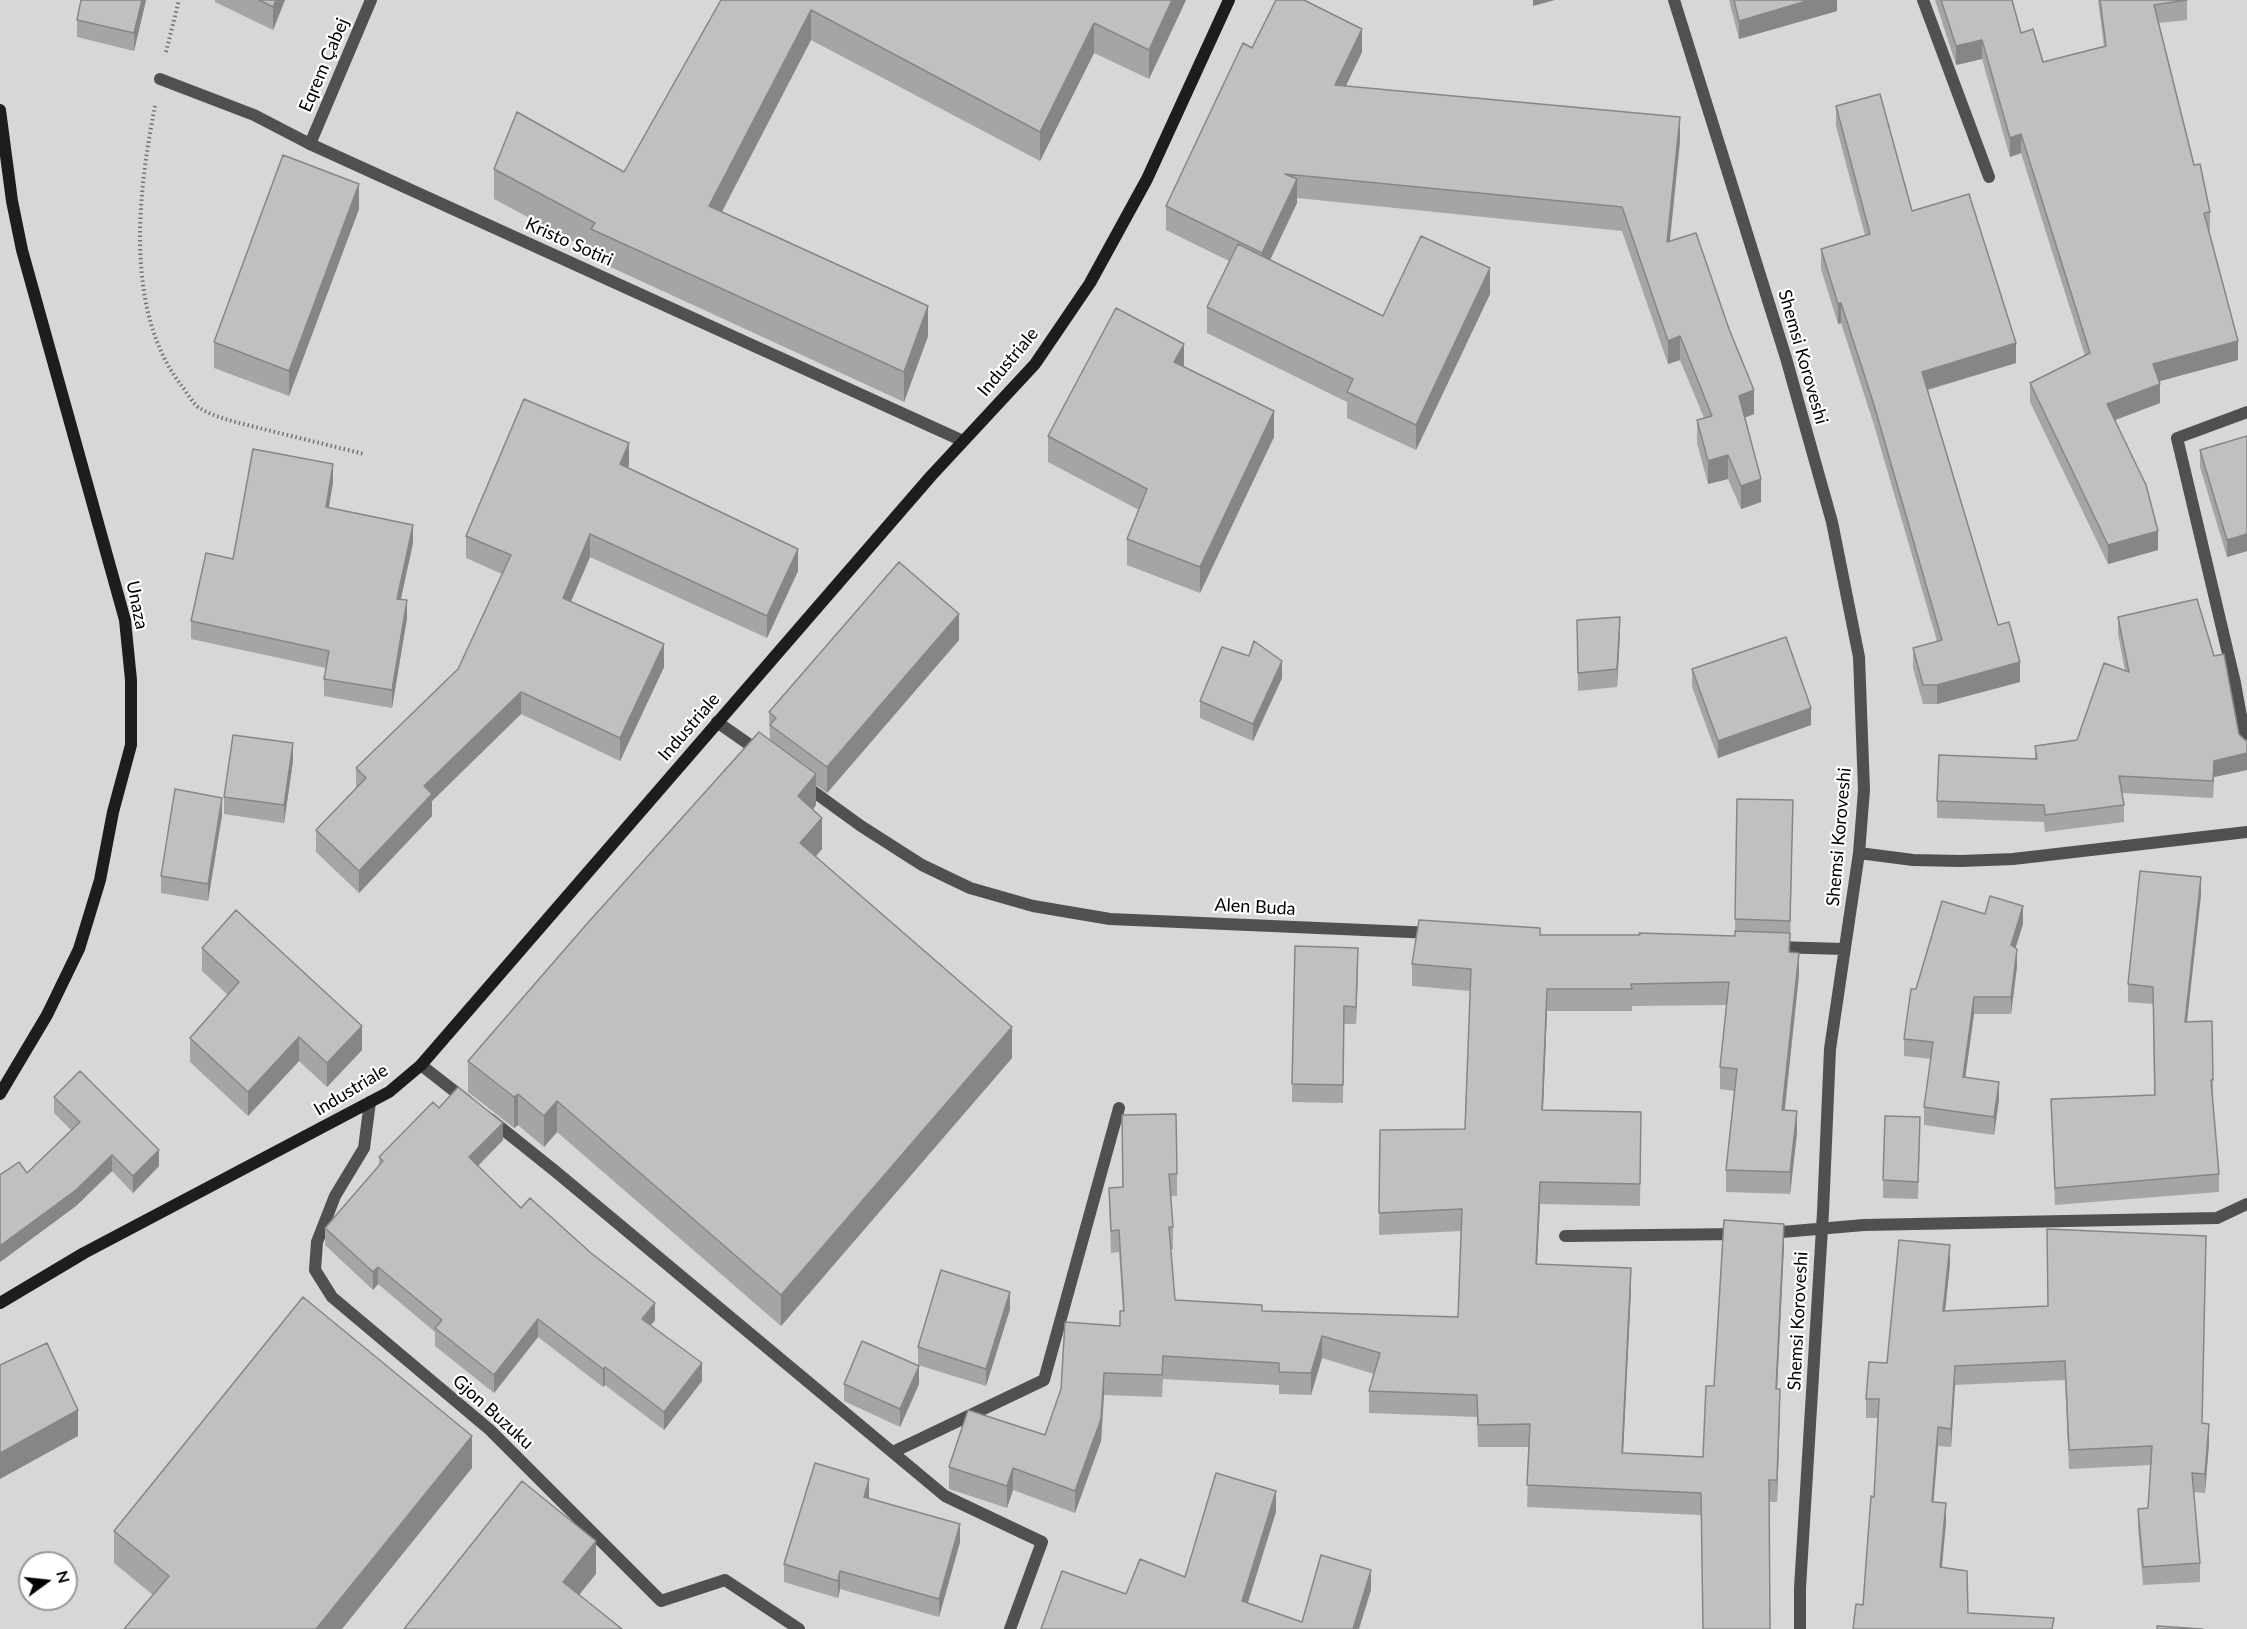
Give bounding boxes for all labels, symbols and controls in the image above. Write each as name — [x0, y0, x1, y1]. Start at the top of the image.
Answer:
street label: Eqrem Çabej — [295, 15, 353, 115]
street label: Kristo Sotiri — [522, 213, 616, 271]
street label: Shemsi Koroveshi — [1773, 287, 1833, 427]
street label: Industriale — [973, 323, 1043, 401]
street label: Unaza — [121, 579, 153, 631]
street label: Industriale — [654, 689, 724, 765]
street label: Shemsi Koroveshi — [1822, 767, 1856, 907]
street label: Alen Buda — [1214, 894, 1296, 920]
street label: Industriale — [310, 1059, 392, 1121]
street label: Shemsi Koroveshi — [1784, 1251, 1812, 1391]
street label: Gjon Buzuku — [448, 1370, 538, 1454]
north arrow — [18, 1551, 78, 1611]
text: N — [53, 1568, 75, 1585]

